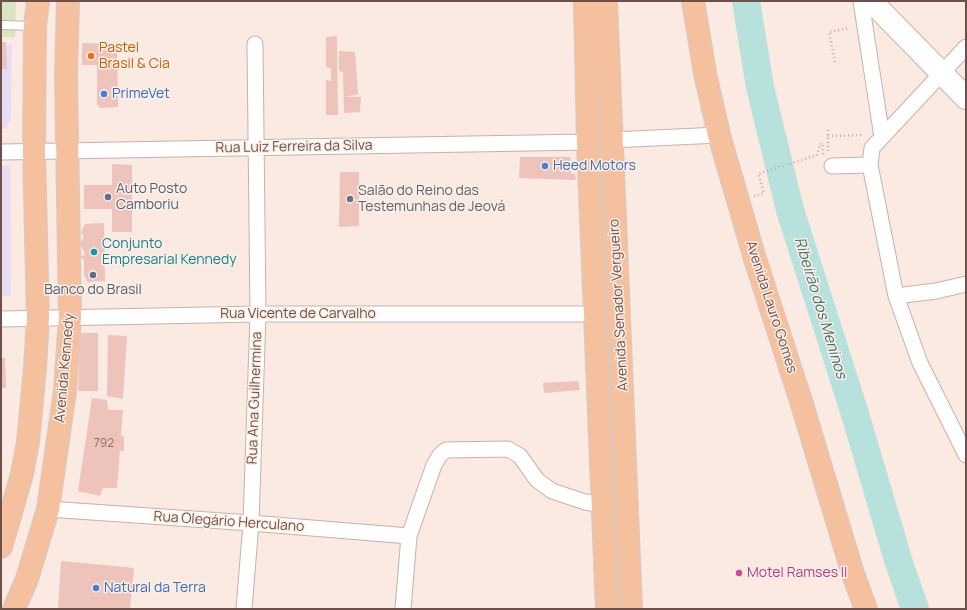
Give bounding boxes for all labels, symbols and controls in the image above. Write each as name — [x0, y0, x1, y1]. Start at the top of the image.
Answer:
place label: Pastel Brasil & Cia — [99, 40, 170, 72]
marker: Pastel Brasil & Cia — [86, 51, 96, 61]
place label: PrimeVet — [112, 86, 170, 102]
marker: PrimeVet — [99, 89, 109, 99]
street label: Rua Luiz Ferreira da Silva — [215, 137, 373, 157]
place label: Heed Motors — [553, 158, 636, 174]
marker: Heed Motors — [540, 161, 550, 171]
place label: Auto Posto Camboriu — [116, 181, 187, 214]
place label: Salão do Reino das Testemunhas de Jeová — [358, 183, 505, 216]
marker: Auto Posto Camboriu — [103, 192, 113, 202]
marker: Salão do Reino das Testemunhas de Jeová — [345, 194, 355, 204]
street label: Avenida Senador Vergueiro — [606, 218, 632, 392]
water label: Ribeirão dos Meninos — [790, 235, 850, 381]
place label: Conjunto Empresarial Kennedy — [102, 236, 237, 268]
street label: Avenida Lauro Gomes — [742, 239, 800, 375]
marker: Conjunto Empresarial Kennedy — [89, 247, 99, 257]
marker: Banco do Brasil — [88, 270, 98, 280]
place label: Banco do Brasil — [44, 282, 142, 298]
street label: Rua Vicente de Carvalho — [220, 306, 376, 322]
street label: Avenida Kennedy — [52, 313, 78, 423]
street label: Rua Ana Guilhermina — [244, 331, 266, 465]
house number: 792 — [94, 437, 114, 451]
street label: Rua Olegário Herculano — [153, 508, 305, 536]
place label: Motel Ramses II — [747, 565, 847, 581]
marker: Motel Ramses II — [734, 568, 744, 578]
place label: Natural da Terra — [104, 580, 206, 596]
marker: Natural da Terra — [91, 583, 101, 593]

